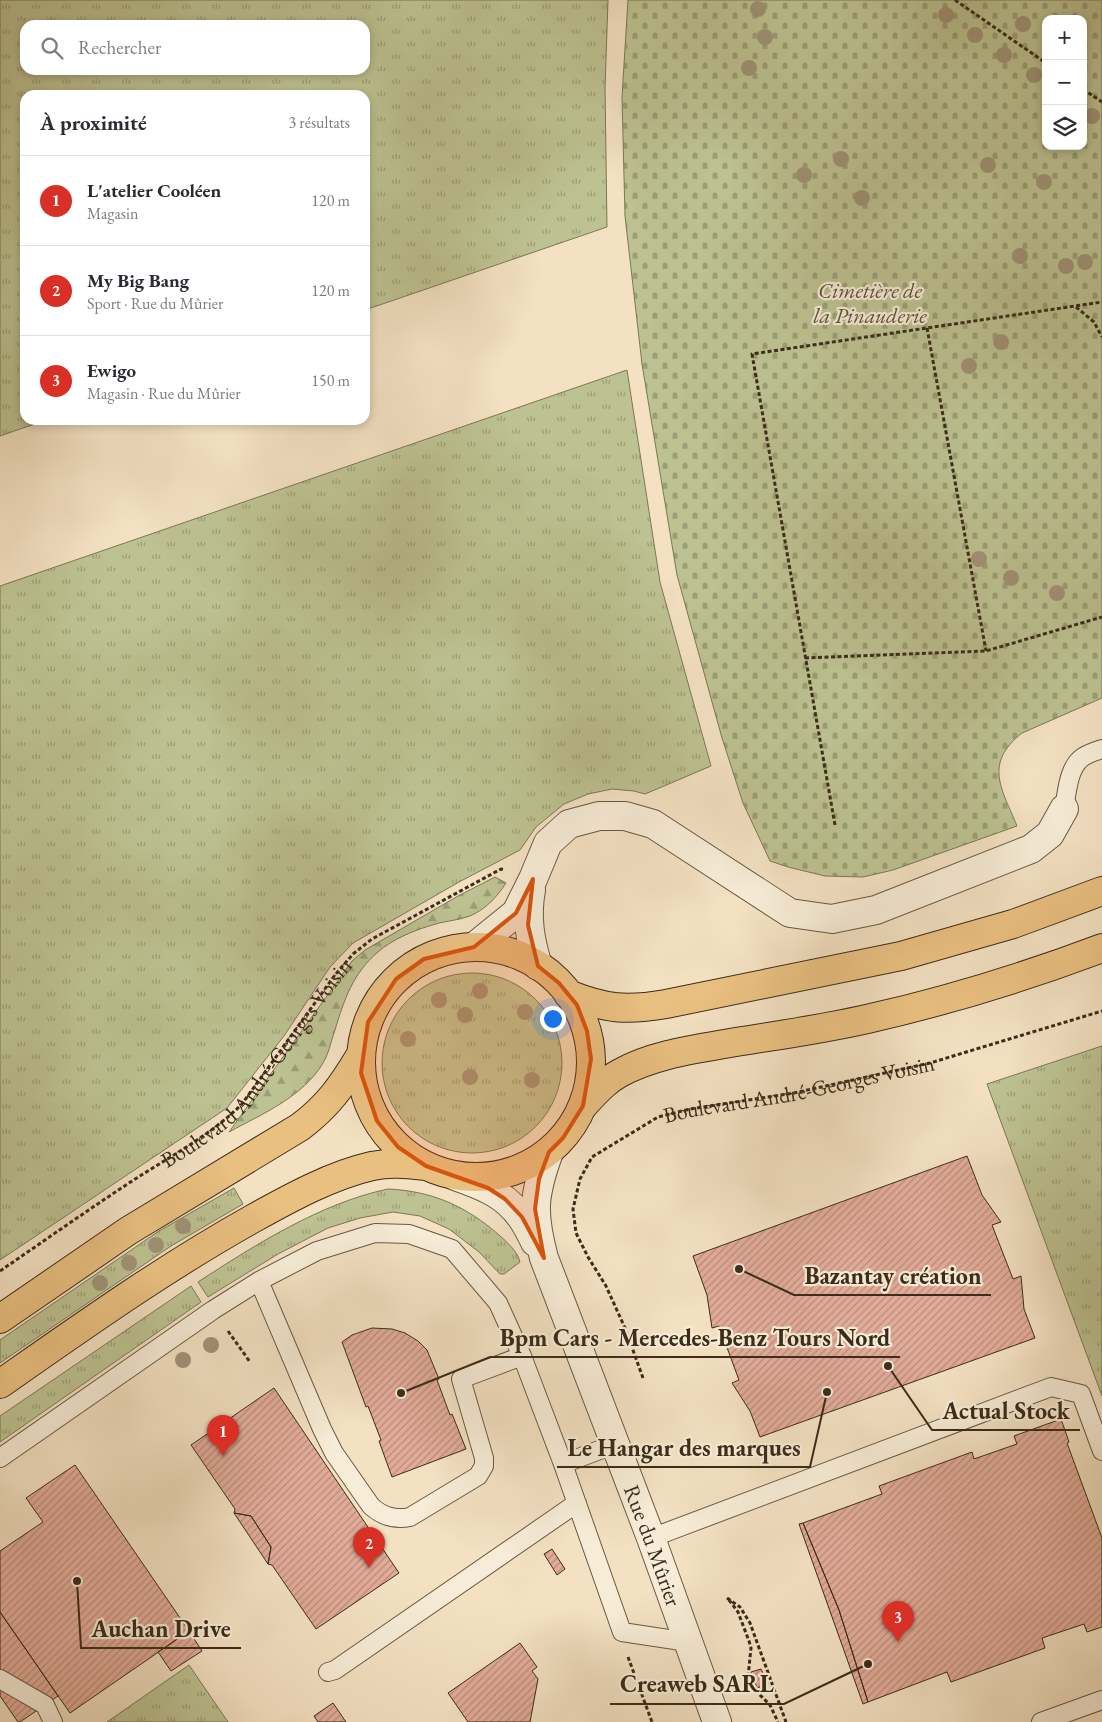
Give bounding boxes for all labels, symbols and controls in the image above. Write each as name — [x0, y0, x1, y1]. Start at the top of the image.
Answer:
map controls — [1042, 15, 1087, 150]
button: + — [1042, 15, 1087, 60]
search box — [20, 20, 370, 75]
icon: search — [38, 34, 66, 62]
text: Rechercher — [78, 35, 161, 60]
button: − — [1042, 60, 1087, 105]
button: layers — [1042, 105, 1087, 150]
text: À proximité — [40, 109, 147, 136]
text: 3 résultats — [288, 112, 350, 133]
text: L'atelier Cooléen — [87, 178, 221, 203]
text: 1 — [52, 190, 60, 211]
text: 120 m — [311, 190, 350, 211]
text: Magasin — [87, 203, 138, 224]
text: My Big Bang — [87, 268, 189, 293]
park label: Cimetière de la Pinauderie — [813, 276, 927, 330]
text: 2 — [52, 280, 60, 301]
text: 120 m — [311, 280, 350, 301]
text: Sport · Rue du Mûrier — [87, 293, 223, 314]
text: Ewigo — [87, 358, 136, 383]
text: 3 — [52, 370, 60, 391]
text: 150 m — [311, 370, 350, 391]
text: Magasin · Rue du Mûrier — [87, 383, 241, 404]
street label: Boulevard André-Georges Voisin — [156, 952, 359, 1175]
your location — [540, 1006, 566, 1032]
street label: Boulevard André-Georges Voisin — [660, 1048, 937, 1130]
callout: Bazantay création — [794, 1256, 991, 1295]
text: Bazantay création — [804, 1260, 982, 1292]
callout: Bpm Cars - Mercedes-Benz Tours Nord — [490, 1318, 900, 1357]
text: Bpm Cars - Mercedes-Benz Tours Nord — [500, 1322, 891, 1353]
callout: Actual Stock — [932, 1391, 1080, 1430]
text: Actual Stock — [941, 1395, 1071, 1426]
pin: 1 — [207, 1415, 239, 1456]
callout: Le Hangar des marques — [557, 1428, 810, 1467]
text: Le Hangar des marques — [567, 1432, 801, 1464]
street label: Rue du Mûrier — [617, 1481, 689, 1611]
pin: 2 — [353, 1527, 385, 1568]
pin: 3 — [882, 1601, 914, 1642]
callout: Auchan Drive — [81, 1609, 241, 1648]
text: Auchan Drive — [90, 1613, 231, 1644]
callout: Creaweb SARL — [610, 1665, 784, 1704]
text: Creaweb SARL — [620, 1668, 774, 1699]

